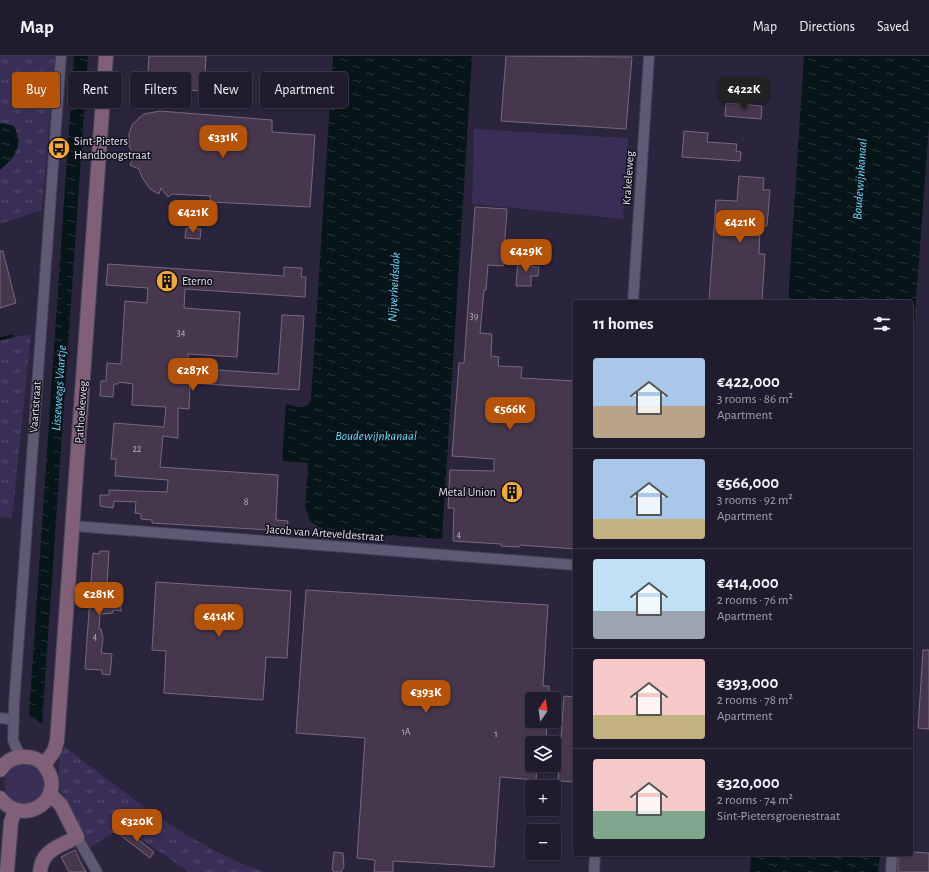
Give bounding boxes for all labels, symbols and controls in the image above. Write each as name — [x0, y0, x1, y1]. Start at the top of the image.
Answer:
text: Map — [20, 18, 54, 37]
text: Map — [753, 20, 777, 34]
text: Directions — [799, 20, 855, 34]
text: Saved — [877, 20, 909, 34]
chip: Buy — [12, 72, 60, 108]
chip: Rent — [68, 72, 122, 108]
chip: Filters — [130, 72, 191, 108]
chip: New — [199, 72, 252, 108]
chip: Apartment — [260, 72, 348, 108]
pin: €422K — [716, 77, 772, 111]
text: €422K — [728, 83, 760, 96]
pin: €331K — [195, 125, 251, 159]
text: €331K — [208, 131, 238, 144]
bus stop icon: Sint-Pieters Handboogstraat — [46, 135, 72, 161]
place label: Sint-Pieters Handboogstraat — [74, 135, 151, 161]
water label: Boudewijnkanaal — [851, 138, 870, 220]
street label: Krakeleweg — [620, 150, 636, 205]
pin: €421K — [165, 200, 221, 234]
text: €421K — [177, 206, 209, 219]
pin: €421K — [712, 210, 768, 244]
text: €421K — [724, 216, 756, 229]
pin: €429K — [498, 239, 554, 273]
text: €429K — [510, 245, 542, 258]
water label: Nijverheidsdok — [386, 252, 403, 322]
building icon: Eterno — [154, 268, 180, 294]
place label: Eterno — [182, 275, 213, 287]
house number: 39 — [470, 311, 479, 321]
icon: filters — [871, 313, 893, 335]
text: 11 homes — [593, 315, 653, 332]
house number: 34 — [177, 328, 186, 338]
water label: Lisseweegs Vaartje — [50, 345, 69, 431]
pin: €287K — [165, 358, 221, 392]
text: €287K — [177, 364, 209, 377]
text: €422,000 — [717, 373, 780, 390]
icon: home — [625, 374, 673, 422]
street label: Pathoekeweg — [73, 380, 89, 444]
street label: Vaartstraat — [27, 381, 43, 433]
text: 3 rooms · 86 m² — [717, 393, 793, 406]
pin: €566K — [482, 397, 538, 431]
text: €566K — [494, 403, 526, 416]
text: Apartment — [717, 409, 772, 422]
water label: Boudewijnkanaal — [335, 430, 417, 443]
house number: 22 — [132, 444, 142, 454]
text: €566,000 — [717, 474, 779, 491]
icon: home — [625, 475, 673, 523]
building icon: Metal Union — [499, 479, 525, 505]
place label: Metal Union — [439, 486, 496, 498]
text: 3 rooms · 92 m² — [717, 494, 793, 507]
house number: 8 — [244, 497, 249, 507]
text: Apartment — [717, 510, 772, 523]
street label: Jacob van Arteveldestraat — [266, 523, 385, 543]
house number: 4 — [457, 530, 462, 540]
text: €414,000 — [717, 574, 779, 591]
icon: home — [625, 575, 673, 623]
pin: €281K — [71, 582, 127, 616]
text: €281K — [84, 588, 114, 601]
text: 2 rooms · 76 m² — [717, 594, 793, 607]
pin: €414K — [191, 604, 247, 638]
text: €414K — [203, 610, 235, 623]
text: Apartment — [717, 610, 772, 623]
house number: 4 — [93, 632, 98, 642]
text: €393,000 — [717, 674, 778, 691]
icon: home — [625, 675, 673, 723]
pin: €393K — [398, 680, 454, 714]
text: €393K — [410, 686, 442, 699]
north arrow — [525, 692, 561, 728]
map controls — [525, 692, 561, 860]
text: 2 rooms · 78 m² — [717, 694, 793, 707]
text: Apartment — [717, 710, 772, 723]
house number: 1A — [401, 727, 411, 737]
house number: 1 — [494, 729, 498, 739]
button: layers — [525, 736, 561, 772]
text: €320,000 — [717, 774, 780, 791]
icon: home — [625, 775, 673, 823]
button: + — [525, 780, 561, 816]
text: 2 rooms · 74 m² — [717, 794, 793, 807]
pin: €320K — [109, 809, 165, 843]
text: Sint-Pietersgroenestraat — [717, 810, 840, 823]
text: €320K — [121, 815, 153, 828]
button: − — [525, 824, 561, 860]

